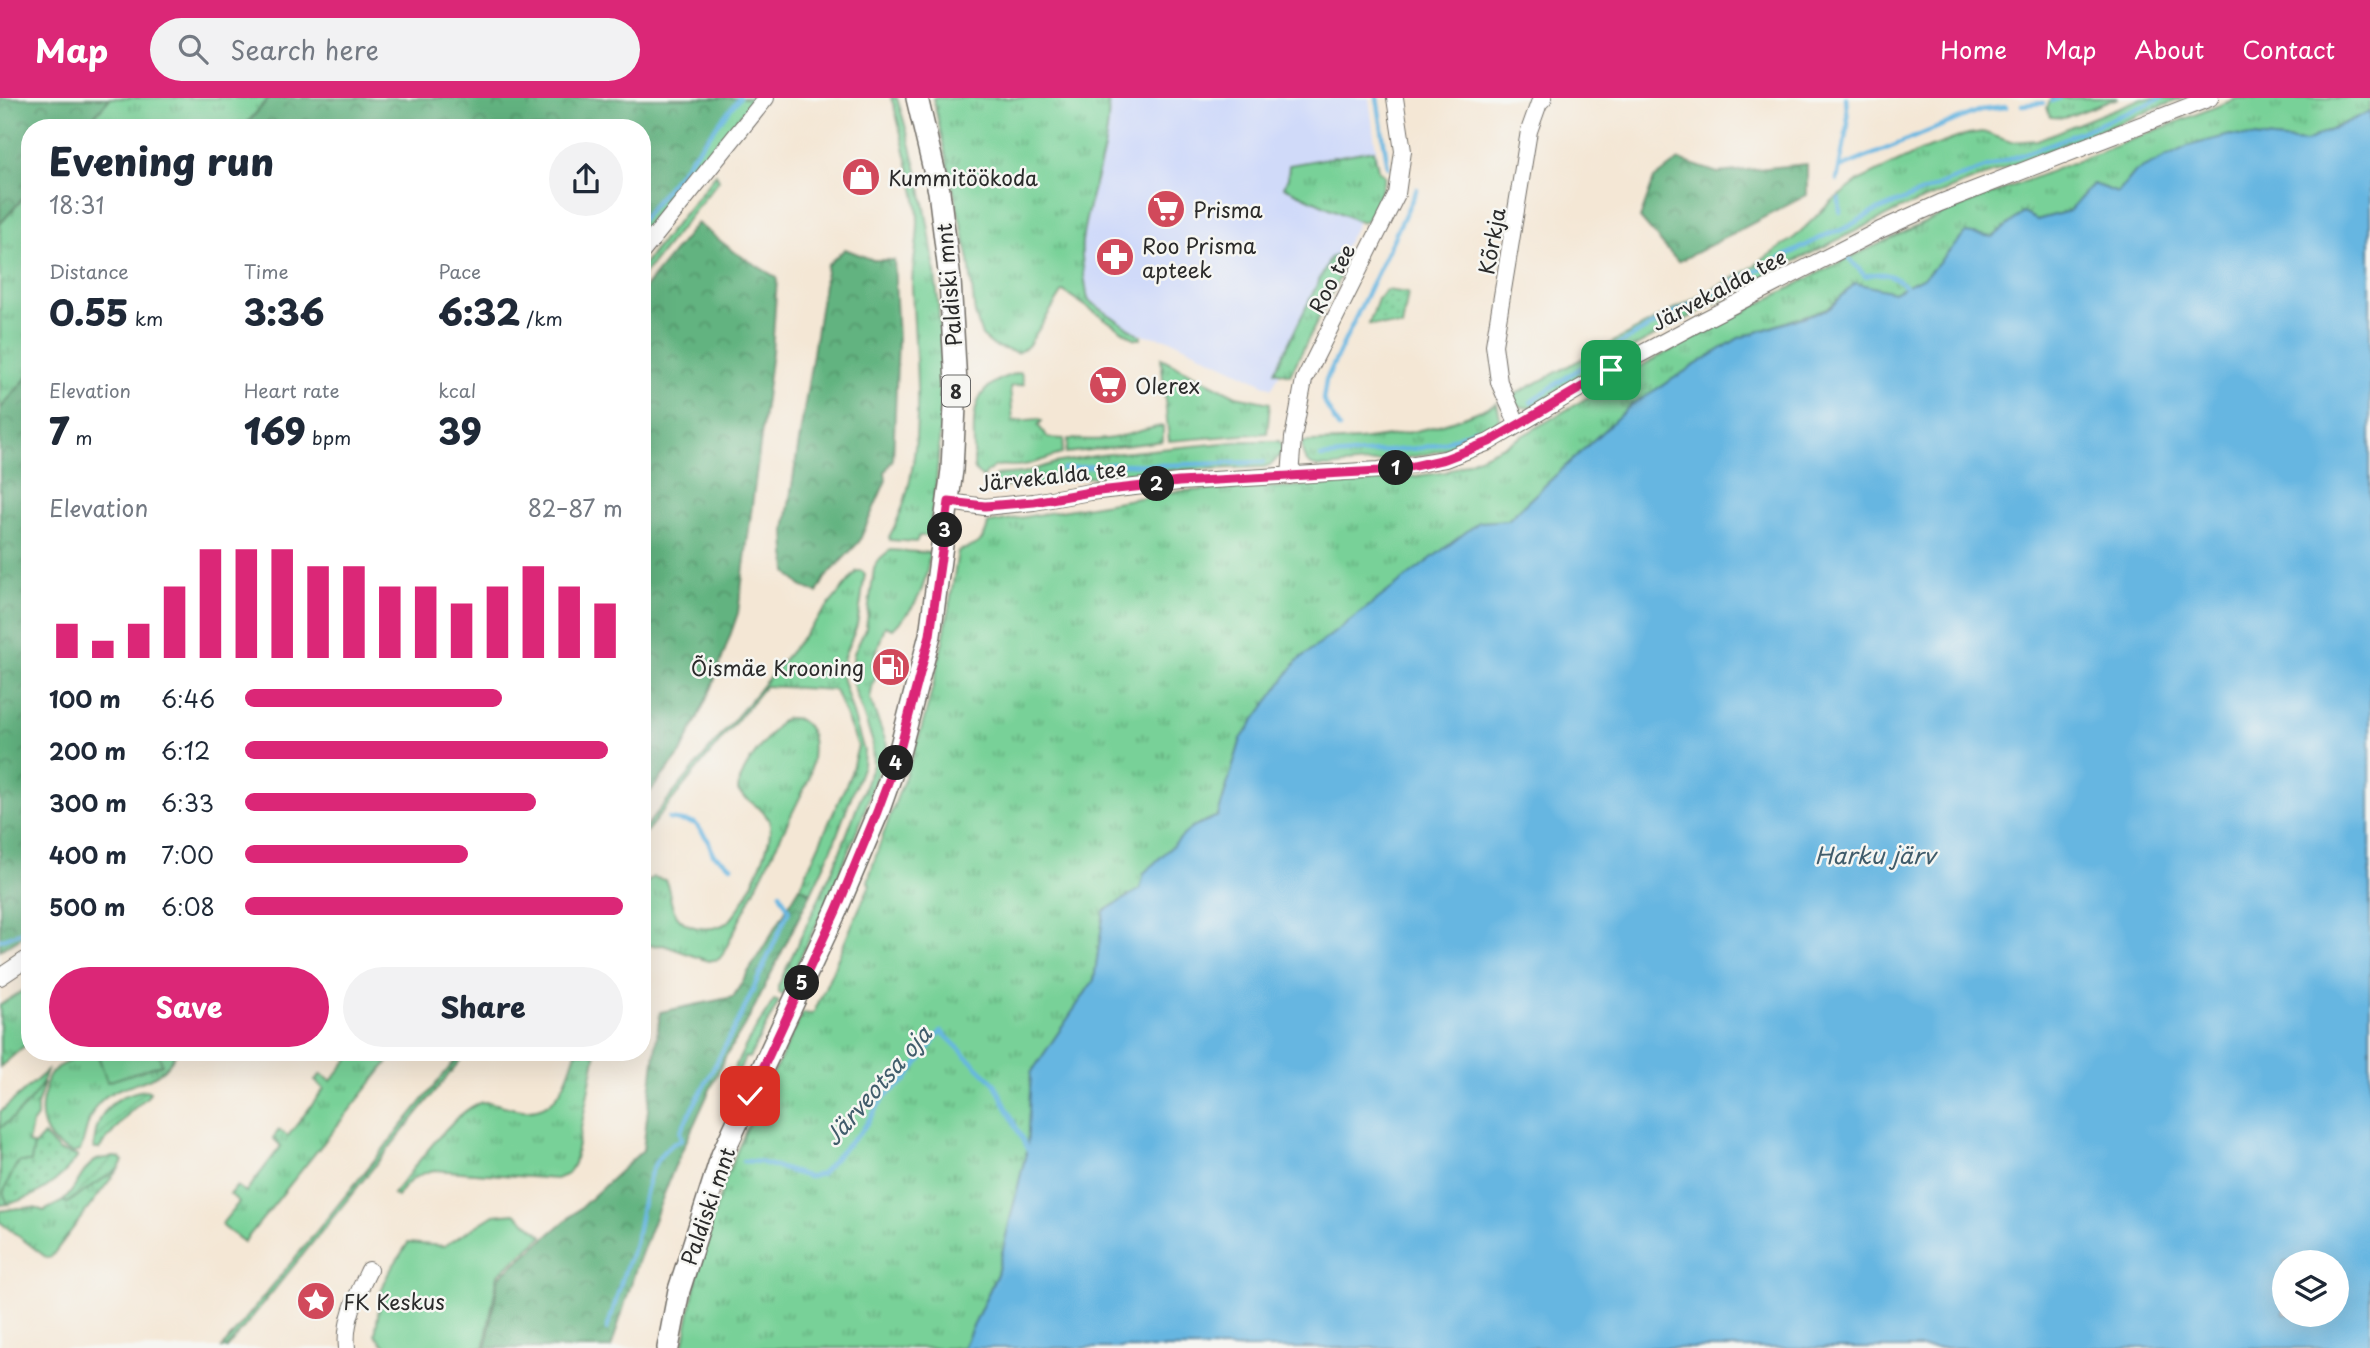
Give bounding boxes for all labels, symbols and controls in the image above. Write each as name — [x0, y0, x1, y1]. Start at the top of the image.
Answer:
search box — [150, 18, 640, 81]
text: Map — [35, 24, 108, 74]
icon: search — [174, 30, 212, 68]
text: Search here — [230, 30, 379, 69]
text: Home — [1940, 31, 2007, 67]
text: Map — [2045, 31, 2096, 67]
text: About — [2134, 31, 2204, 67]
text: Contact — [2242, 31, 2335, 67]
text: Evening run — [49, 132, 274, 189]
button: share — [549, 142, 623, 216]
shop icon: Kummitöökoda — [840, 156, 882, 198]
place label: Kummitöökoda — [888, 161, 1038, 193]
text: 18:31 — [49, 187, 104, 222]
supermarket icon: Prisma — [1145, 188, 1187, 230]
place label: Prisma — [1193, 193, 1263, 225]
street label: Kõrkja — [1469, 205, 1513, 277]
street label: Paldiski mnt — [927, 222, 969, 348]
place label: Roo Prisma apteek — [1142, 229, 1256, 285]
pharmacy icon: Roo Prisma apteek — [1094, 236, 1136, 278]
street label: Roo tee — [1300, 237, 1362, 319]
street label: Järvekalda tee — [1645, 240, 1791, 338]
text: Distance — [49, 257, 129, 285]
text: Time — [244, 257, 289, 285]
text: Pace — [438, 257, 481, 285]
text: 0.55 — [49, 285, 128, 338]
text: 3:36 — [244, 285, 324, 338]
text: 6:32 — [438, 285, 520, 338]
text: km — [128, 304, 163, 332]
text: /km — [520, 304, 563, 332]
pin — [1581, 340, 1641, 400]
icon: arrive — [1592, 351, 1630, 389]
supermarket icon: Olerex — [1087, 364, 1129, 406]
place label: Olerex — [1135, 369, 1200, 401]
text: Elevation — [49, 376, 131, 404]
text: Heart rate — [244, 376, 340, 404]
text: kcal — [438, 376, 476, 404]
road number: 8 — [942, 376, 970, 406]
text: 7 — [49, 404, 69, 457]
text: 169 — [244, 404, 306, 457]
text: 39 — [438, 404, 482, 457]
text: m — [69, 423, 93, 451]
text: bpm — [306, 423, 351, 451]
pin: 1 — [1378, 450, 1414, 486]
street label: Järvekalda tee — [977, 451, 1127, 499]
text: 1 — [1391, 453, 1400, 481]
pin: 2 — [1140, 466, 1174, 502]
text: 2 — [1150, 469, 1163, 497]
text: Elevation — [49, 490, 148, 525]
text: 82–87 m — [528, 490, 623, 525]
pin: 3 — [928, 512, 962, 548]
text: 3 — [938, 515, 951, 543]
fuel station icon: Õismäe Krooning — [870, 646, 912, 688]
place label: Õismäe Krooning — [691, 651, 864, 683]
text: 100 m — [49, 681, 121, 716]
text: 6:46 — [161, 681, 215, 716]
text: 200 m — [49, 733, 126, 768]
text: 6:12 — [161, 733, 210, 768]
pin: 4 — [878, 746, 914, 780]
text: 4 — [889, 748, 902, 776]
text: 300 m — [49, 785, 127, 820]
text: 6:33 — [161, 785, 214, 820]
text: 400 m — [49, 837, 127, 872]
text: 7:00 — [161, 837, 214, 872]
water label: Harku järv — [1815, 837, 1938, 872]
text: 500 m — [49, 889, 126, 924]
text: 6:08 — [161, 889, 215, 924]
pin: 5 — [784, 966, 820, 1001]
button: Save — [49, 967, 329, 1047]
button: Share — [343, 967, 623, 1047]
text: 5 — [795, 968, 808, 996]
water label: Järveotsa oja — [815, 1017, 940, 1153]
pin — [720, 1066, 780, 1126]
icon: check — [731, 1077, 769, 1115]
street label: Paldiski mnt — [672, 1142, 742, 1270]
map controls — [2272, 1250, 2349, 1327]
button: layers — [2272, 1250, 2349, 1327]
place icon: FK Keskus — [295, 1280, 337, 1322]
place label: FK Keskus — [343, 1285, 445, 1317]

